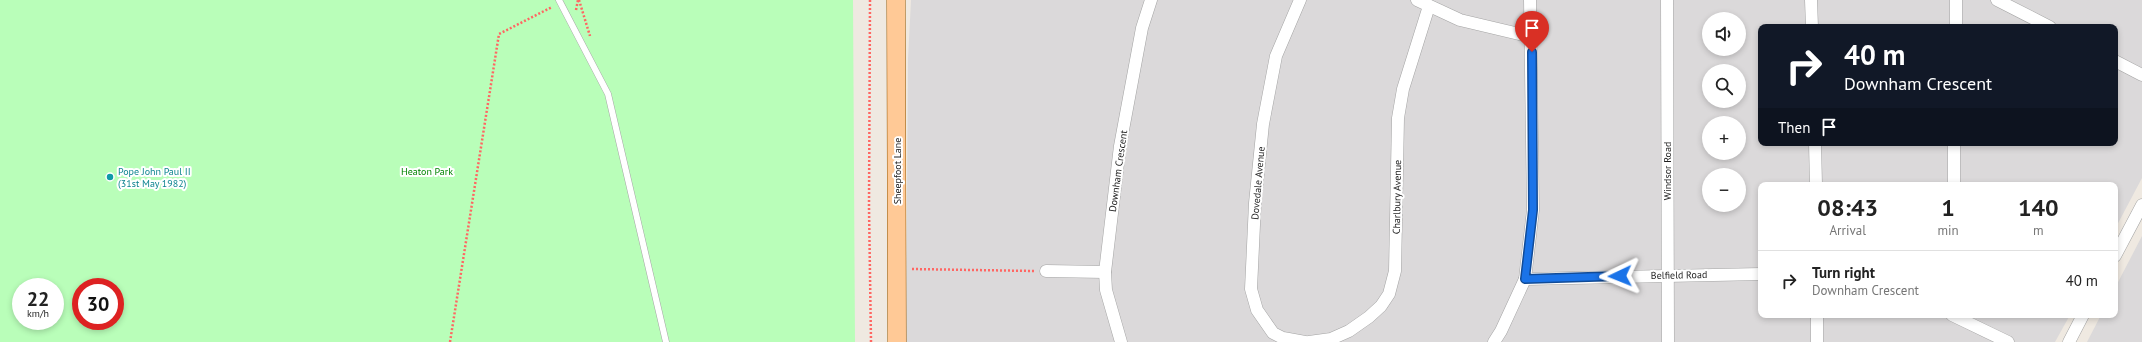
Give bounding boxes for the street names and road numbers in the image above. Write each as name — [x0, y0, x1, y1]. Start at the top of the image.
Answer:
street label: Downham Crescent — [1106, 129, 1130, 213]
street label: Sheepfoot Lane — [891, 138, 904, 204]
street label: Windsor Road — [1661, 142, 1674, 200]
street label: Dovedale Avenue — [1248, 146, 1268, 220]
street label: Charlbury Avenue — [1390, 160, 1404, 234]
street label: Belfield Road — [1651, 268, 1707, 282]

